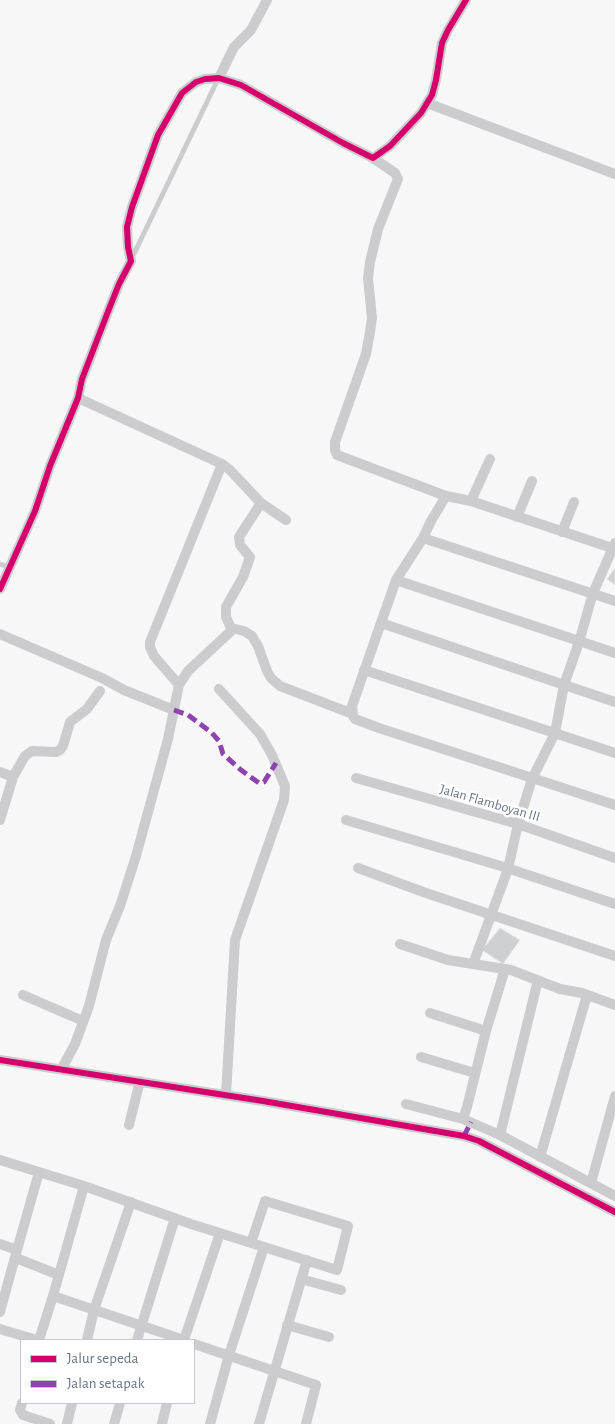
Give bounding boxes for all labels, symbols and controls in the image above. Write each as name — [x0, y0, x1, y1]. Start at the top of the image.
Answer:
street label: Jalan Flamboyan III — [438, 781, 542, 825]
legend — [20, 1339, 195, 1404]
text: Jalur sepeda — [67, 1351, 139, 1366]
text: Jalan setapak — [67, 1376, 145, 1391]

